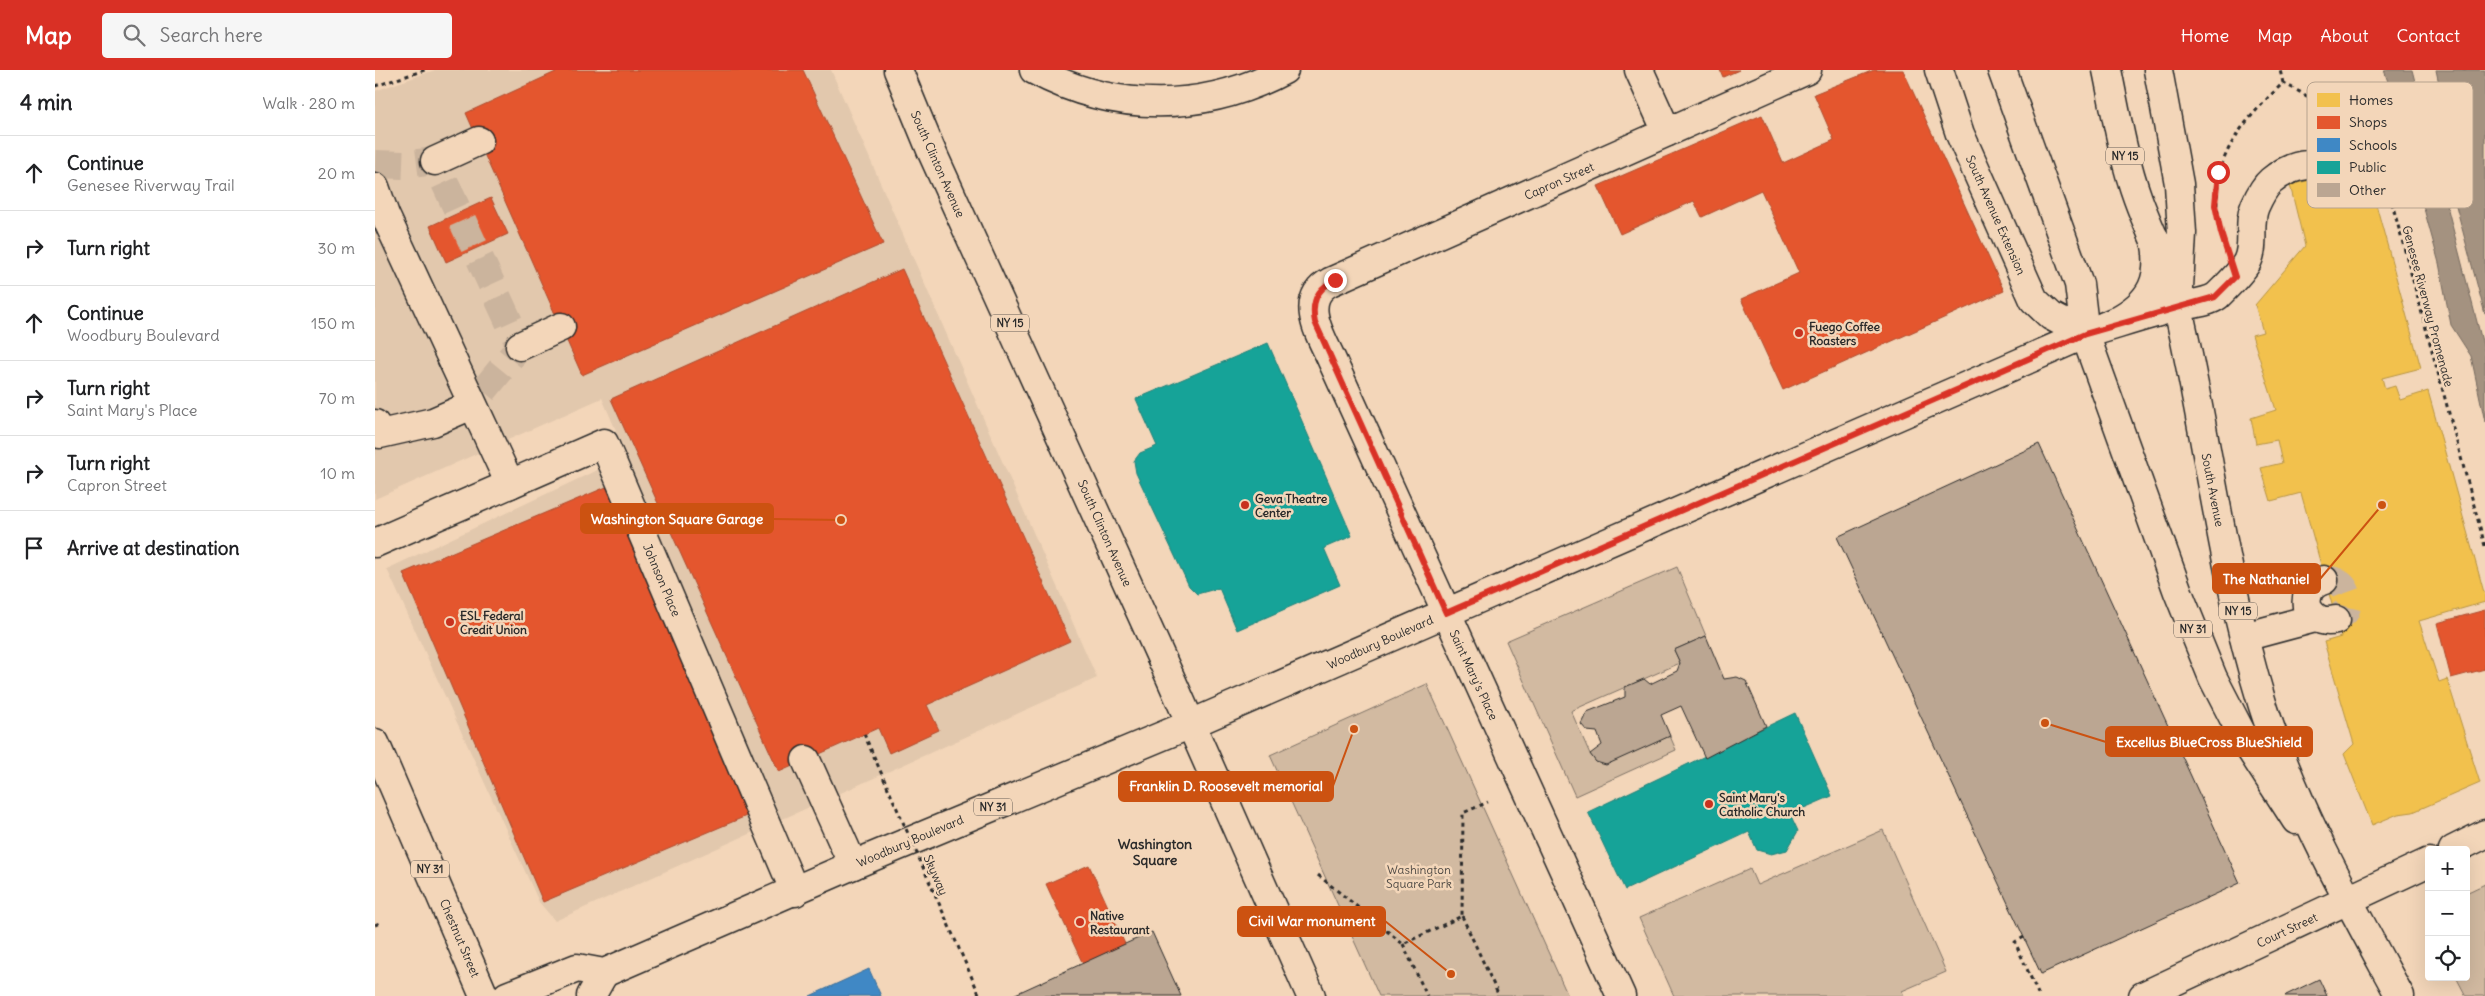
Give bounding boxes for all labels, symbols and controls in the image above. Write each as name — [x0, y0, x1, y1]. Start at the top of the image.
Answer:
search box — [102, 13, 452, 58]
text: Map — [25, 20, 72, 50]
icon: search — [120, 21, 148, 49]
text: Search here — [160, 23, 263, 47]
text: Home — [2181, 24, 2229, 47]
text: Map — [2257, 24, 2292, 47]
text: About — [2320, 24, 2368, 47]
text: Contact — [2396, 24, 2460, 47]
legend — [2307, 82, 2473, 208]
text: 4 min — [20, 89, 72, 116]
text: Homes — [2349, 91, 2393, 109]
text: Walk · 280 m — [263, 93, 355, 113]
street label: South Clinton Avenue — [908, 108, 968, 220]
text: Shops — [2349, 113, 2387, 131]
text: Schools — [2349, 136, 2397, 154]
road number: NY 15 — [2106, 148, 2144, 164]
text: Continue — [67, 151, 144, 175]
street label: South Avenue Extension — [1963, 153, 2029, 277]
text: Public — [2349, 158, 2387, 176]
icon: ahead — [20, 159, 48, 187]
street label: Capron Street — [1522, 159, 1596, 203]
route start — [2207, 161, 2230, 184]
text: 20 m — [318, 163, 355, 183]
text: Genesee Riverway Trail — [67, 175, 235, 195]
text: Other — [2349, 181, 2386, 199]
street label: Genesee Riverway Promenade — [2399, 224, 2457, 388]
icon: right — [20, 234, 48, 262]
text: Turn right — [67, 236, 150, 260]
text: 30 m — [318, 238, 355, 258]
route end — [1324, 269, 1347, 292]
text: Continue — [67, 301, 144, 325]
icon: ahead — [20, 309, 48, 337]
text: 150 m — [311, 313, 355, 333]
road number: NY 15 — [991, 314, 1029, 332]
place label: Fuego Coffee Roasters — [1809, 319, 1881, 348]
text: Woodbury Boulevard — [67, 325, 220, 345]
marker: Fuego Coffee Roasters — [1793, 327, 1805, 339]
text: Turn right — [67, 376, 150, 400]
icon: right — [20, 384, 48, 412]
text: 70 m — [319, 388, 355, 408]
text: Saint Mary's Place — [67, 400, 197, 420]
text: Turn right — [67, 451, 150, 475]
street label: South Avenue — [2199, 452, 2227, 528]
icon: right — [20, 459, 48, 487]
text: 10 m — [320, 463, 355, 483]
text: Capron Street — [67, 475, 167, 495]
street label: South Clinton Avenue — [1075, 477, 1135, 589]
place label: Geva Theatre Center — [1255, 491, 1328, 520]
marker: Geva Theatre Center — [1239, 499, 1251, 511]
callout: Washington Square Garage — [581, 504, 773, 533]
text: Washington Square Garage — [591, 510, 764, 528]
icon: arrive — [20, 534, 48, 562]
text: Arrive at destination — [67, 536, 240, 560]
street label: Johnson Place — [640, 541, 684, 619]
callout: The Nathaniel — [2213, 564, 2320, 593]
text: The Nathaniel — [2223, 570, 2309, 588]
road number: NY 15 — [2219, 602, 2257, 620]
place label: ESL Federal Credit Union — [460, 608, 527, 637]
street label: Woodbury Boulevard — [1325, 612, 1435, 672]
marker: ESL Federal Credit Union — [444, 616, 456, 628]
road number: NY 31 — [2174, 620, 2212, 638]
street label: Saint Mary's Place — [1447, 627, 1501, 723]
callout: Excellus BlueCross BlueShield — [2106, 727, 2312, 756]
text: Excellus BlueCross BlueShield — [2116, 733, 2303, 751]
callout: Franklin D. Roosevelt memorial — [1119, 772, 1333, 801]
text: Franklin D. Roosevelt memorial — [1129, 777, 1323, 795]
place label: Saint Mary's Catholic Church — [1719, 790, 1805, 819]
marker: Saint Mary's Catholic Church — [1703, 798, 1715, 810]
road number: NY 31 — [974, 799, 1012, 816]
street label: Woodbury Boulevard — [854, 812, 966, 870]
district label: Washington Square — [1118, 835, 1192, 869]
map controls — [2425, 846, 2470, 981]
button: + — [2425, 846, 2470, 891]
street label: Skyway — [920, 852, 952, 898]
road number: NY 31 — [411, 861, 449, 878]
park label: Washington Square Park — [1386, 862, 1452, 891]
button: − — [2425, 891, 2470, 936]
street label: Chestnut Street — [437, 897, 483, 979]
callout: Civil War monument — [1238, 907, 1385, 936]
place label: Native Restaurant — [1090, 908, 1151, 937]
street label: Court Street — [2254, 909, 2320, 951]
text: Civil War monument — [1249, 912, 1376, 930]
marker: Native Restaurant — [1074, 916, 1086, 928]
button: locate — [2425, 936, 2470, 981]

